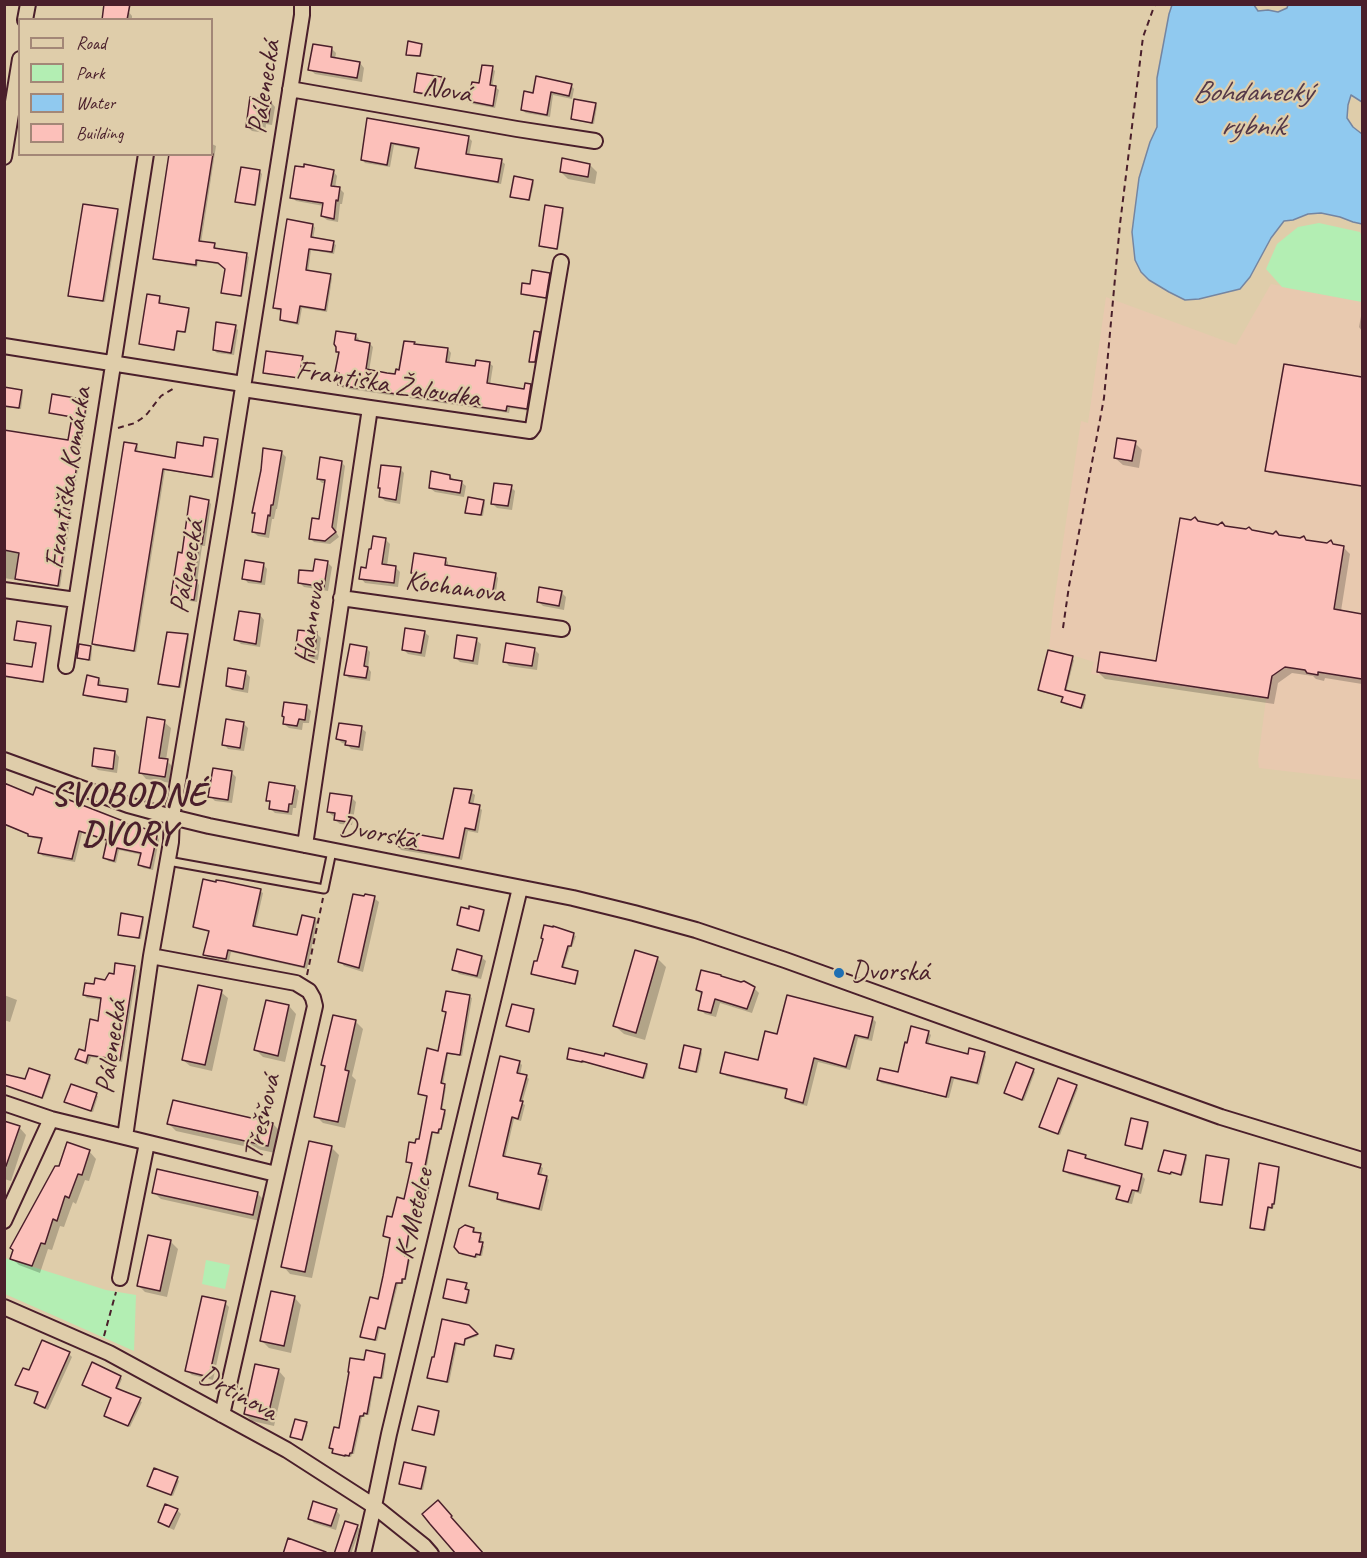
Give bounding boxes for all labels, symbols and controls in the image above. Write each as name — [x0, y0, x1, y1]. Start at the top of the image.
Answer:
legend — [18, 18, 213, 156]
text: Road — [76, 32, 106, 54]
street label: Pálenecká — [241, 38, 289, 136]
text: Park — [76, 62, 105, 84]
street label: Nová — [420, 70, 474, 112]
water label: Bohdanecký rybník — [1192, 75, 1312, 146]
text: Water — [76, 92, 115, 114]
text: Building — [76, 122, 123, 144]
street label: Františka Žaloudka — [294, 354, 482, 416]
street label: Františka Komárka — [38, 385, 100, 571]
street label: Pálenecká — [163, 518, 213, 616]
street label: Kochanova — [403, 564, 507, 612]
street label: Hannova — [289, 579, 333, 667]
district label: SVOBODNÉ DVORY — [51, 776, 207, 855]
street label: Dvorská — [336, 810, 420, 858]
place label: Dvorská — [851, 956, 929, 990]
marker: Dvorská — [832, 966, 846, 980]
street label: Pálenecká — [89, 998, 135, 1096]
street label: Třešňová — [237, 1071, 289, 1163]
street label: K Metelce — [388, 1165, 442, 1263]
street label: Drtinova — [193, 1359, 283, 1429]

